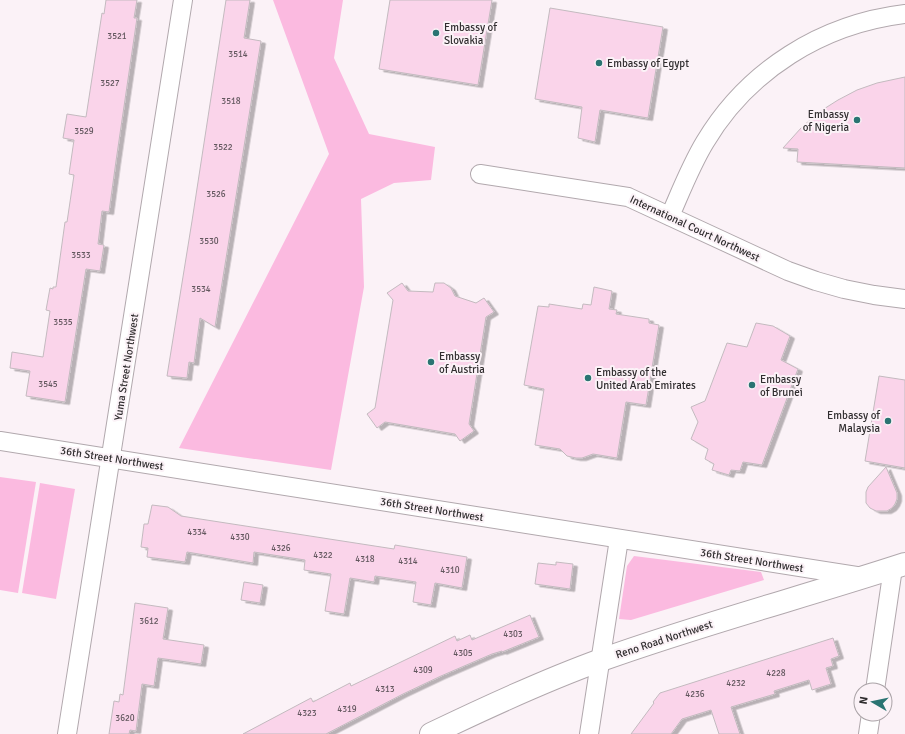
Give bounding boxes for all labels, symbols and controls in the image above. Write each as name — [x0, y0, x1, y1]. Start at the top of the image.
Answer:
place label: Embassy of Slovakia — [444, 21, 498, 47]
marker: Embassy of Slovakia — [431, 28, 441, 38]
house number: 3521 — [107, 31, 127, 42]
house number: 3514 — [228, 49, 248, 60]
place label: Embassy of Egypt — [607, 57, 689, 70]
marker: Embassy of Egypt — [594, 58, 604, 68]
house number: 3527 — [100, 78, 120, 89]
house number: 3518 — [221, 96, 241, 107]
place label: Embassy of Nigeria — [803, 108, 850, 134]
marker: Embassy of Nigeria — [852, 115, 862, 125]
house number: 3529 — [74, 126, 94, 137]
house number: 3522 — [213, 142, 233, 153]
house number: 3526 — [206, 189, 226, 200]
street label: International Court Northwest — [628, 193, 762, 264]
house number: 3530 — [199, 236, 219, 247]
house number: 3533 — [71, 250, 91, 261]
house number: 3534 — [191, 284, 211, 295]
street label: Yuma Street Northwest — [112, 313, 141, 421]
house number: 3535 — [53, 317, 73, 328]
place label: Embassy of Austria — [439, 350, 485, 376]
marker: Embassy of Austria — [426, 357, 436, 367]
place label: Embassy of the United Arab Emirates — [596, 366, 696, 392]
marker: Embassy of the United Arab Emirates — [583, 373, 593, 383]
place label: Embassy of Brunei — [760, 373, 803, 399]
house number: 3545 — [38, 379, 58, 390]
marker: Embassy of Brunei — [747, 380, 757, 390]
place label: Embassy of Malaysia — [827, 409, 881, 435]
marker: Embassy of Malaysia — [883, 416, 893, 426]
street label: 36th Street Northwest — [59, 444, 165, 473]
street label: 36th Street Northwest — [379, 495, 485, 524]
house number: 4334 — [187, 527, 207, 538]
house number: 4330 — [230, 532, 250, 543]
house number: 4326 — [271, 543, 291, 554]
street label: 36th Street Northwest — [699, 546, 805, 575]
house number: 4322 — [313, 550, 333, 561]
house number: 4318 — [355, 554, 375, 565]
house number: 4314 — [398, 556, 418, 567]
house number: 4310 — [440, 565, 460, 576]
house number: 3612 — [139, 616, 159, 627]
street label: Reno Road Northwest — [614, 618, 714, 661]
house number: 4303 — [503, 629, 523, 640]
house number: 4305 — [453, 648, 473, 659]
house number: 4309 — [413, 665, 433, 676]
house number: 4228 — [766, 668, 786, 679]
house number: 4232 — [726, 678, 746, 689]
north arrow — [853, 682, 893, 722]
house number: 4313 — [375, 684, 395, 695]
house number: 4236 — [685, 689, 705, 700]
text: N — [857, 696, 871, 705]
house number: 4319 — [337, 704, 357, 715]
house number: 4323 — [297, 708, 317, 719]
house number: 3620 — [115, 713, 135, 724]

